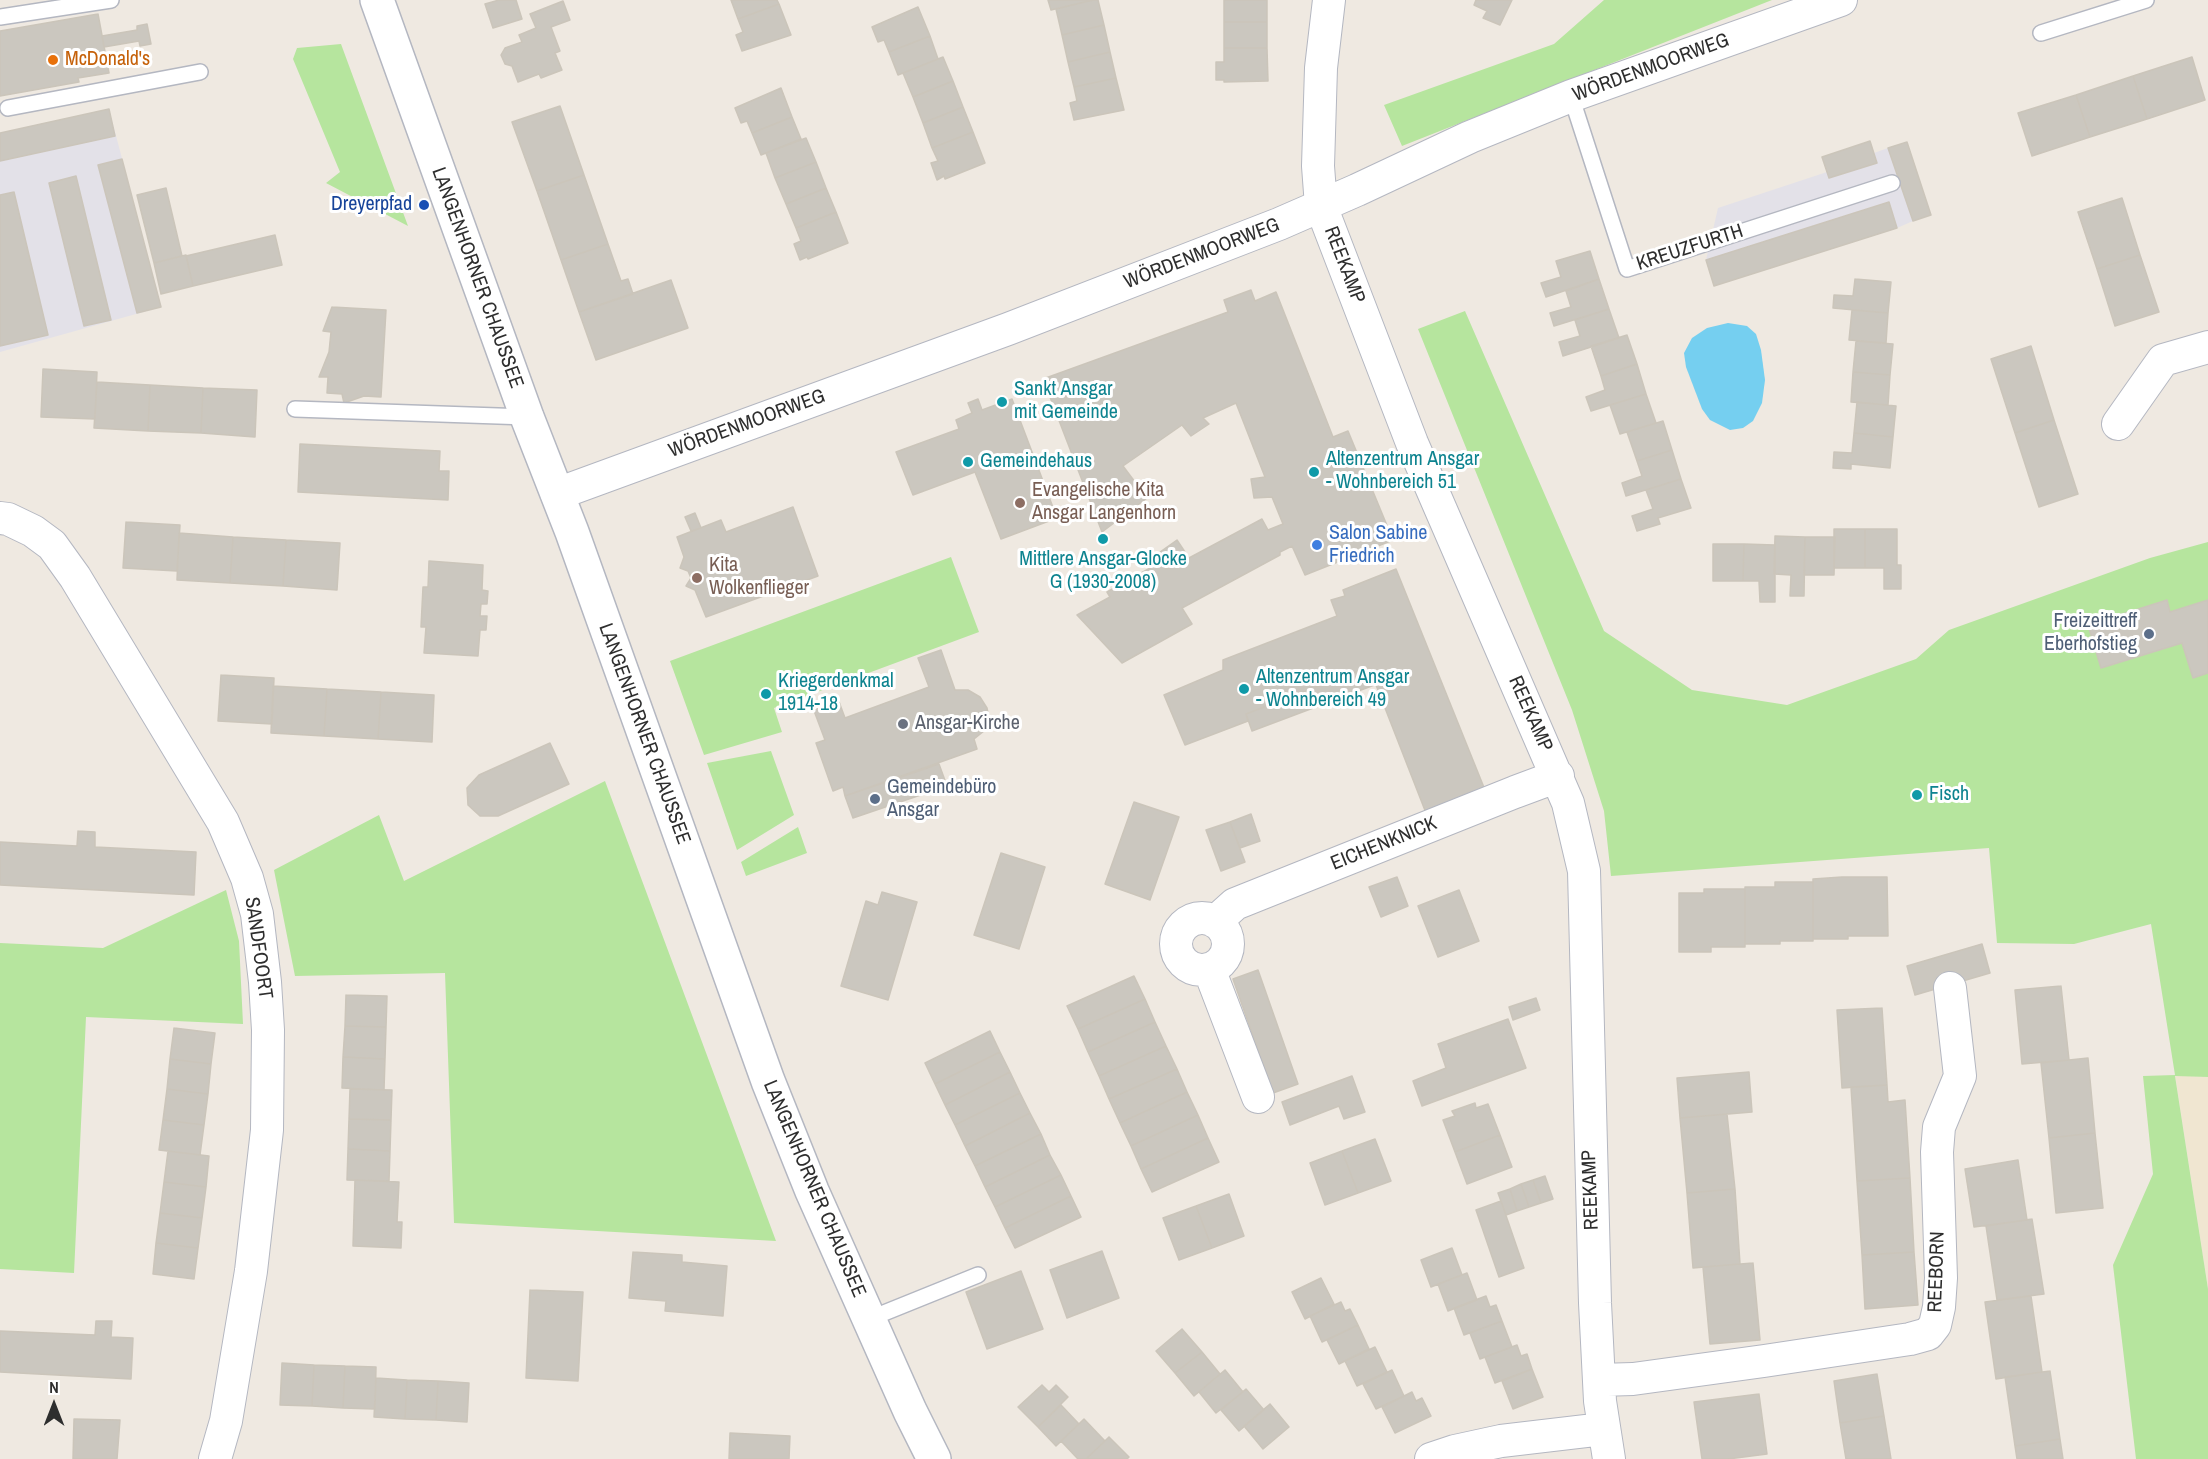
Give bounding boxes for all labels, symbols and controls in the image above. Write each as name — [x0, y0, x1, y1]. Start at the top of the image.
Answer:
street label: WÖRDENMOORWEG — [1570, 29, 1732, 107]
place label: McDonald's — [65, 48, 150, 72]
marker: McDonald's — [46, 53, 60, 67]
street label: LANGENHORNER CHAUSSEE — [426, 164, 528, 392]
place label: Dreyerpfad — [331, 193, 412, 217]
marker: Dreyerpfad — [417, 198, 431, 212]
street label: WÖRDENMOORWEG — [1121, 213, 1283, 295]
street label: KREUZFURTH — [1634, 219, 1746, 277]
street label: REEKAMP — [1318, 223, 1370, 307]
place label: Sankt Ansgar mit Gemeinde — [1014, 378, 1118, 425]
street label: WÖRDENMOORWEG — [666, 385, 828, 463]
marker: Sankt Ansgar mit Gemeinde — [995, 395, 1009, 409]
place label: Altenzentrum Ansgar - Wohnbereich 51 — [1326, 448, 1479, 495]
place label: Gemeindehaus — [980, 450, 1092, 474]
marker: Gemeindehaus — [961, 455, 975, 469]
marker: Altenzentrum Ansgar - Wohnbereich 51 — [1307, 465, 1321, 479]
place label: Evangelische Kita Ansgar Langenhorn — [1032, 479, 1176, 526]
marker: Evangelische Kita Ansgar Langenhorn — [1013, 496, 1027, 510]
place label: Salon Sabine Friedrich — [1329, 522, 1427, 569]
marker: Mittlere Ansgar-Glocke G (1930-2008) — [1096, 532, 1110, 546]
marker: Salon Sabine Friedrich — [1310, 538, 1324, 552]
place label: Mittlere Ansgar-Glocke G (1930-2008) — [1019, 548, 1187, 595]
place label: Kita Wolkenflieger — [709, 554, 809, 601]
marker: Kita Wolkenflieger — [690, 571, 704, 585]
place label: Freizeittreff Eberhofstieg — [2044, 610, 2137, 657]
street label: LANGENHORNER CHAUSSEE — [593, 620, 695, 848]
marker: Freizeittreff Eberhofstieg — [2142, 627, 2156, 641]
place label: Altenzentrum Ansgar - Wohnbereich 49 — [1256, 666, 1409, 713]
place label: Kriegerdenkmal 1914-18 — [778, 670, 894, 717]
street label: REEKAMP — [1503, 672, 1557, 756]
marker: Altenzentrum Ansgar - Wohnbereich 49 — [1237, 682, 1251, 696]
marker: Kriegerdenkmal 1914-18 — [759, 687, 773, 701]
place label: Ansgar-Kirche — [915, 712, 1020, 736]
marker: Ansgar-Kirche — [896, 717, 910, 731]
place label: Gemeindebüro Ansgar — [887, 776, 996, 823]
place label: Fisch — [1929, 783, 1969, 807]
marker: Fisch — [1910, 788, 1924, 802]
marker: Gemeindebüro Ansgar — [868, 792, 882, 806]
street label: EICHENKNICK — [1328, 812, 1440, 876]
street label: SANDFOORT — [239, 895, 277, 1001]
street label: LANGENHORNER CHAUSSEE — [757, 1077, 871, 1301]
street label: REEKAMP — [1578, 1150, 1604, 1230]
street label: REEBORN — [1924, 1231, 1950, 1313]
north arrow — [24, 1375, 84, 1435]
text: N — [49, 1376, 59, 1398]

